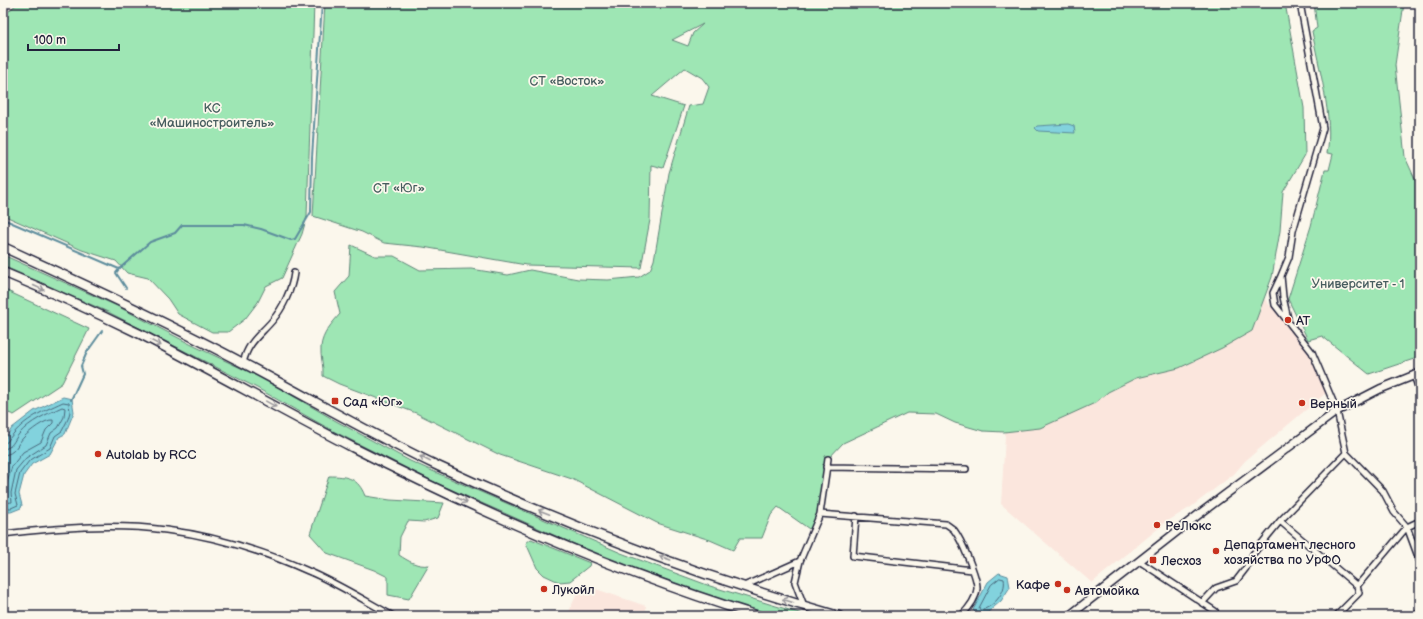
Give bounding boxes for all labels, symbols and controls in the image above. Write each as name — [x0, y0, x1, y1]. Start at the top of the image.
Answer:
scale bar — [28, 26, 119, 52]
text: 100 m — [34, 33, 66, 48]
park label: СТ «Восток» — [530, 73, 604, 89]
park label: КС «Машиностроитель» — [150, 100, 274, 131]
park label: СТ «Юг» — [373, 180, 425, 196]
park label: Университет - 1 — [1311, 276, 1405, 292]
one-way arrow — [32, 285, 44, 292]
place label: AT — [1296, 313, 1311, 329]
marker: AT — [1283, 315, 1293, 325]
one-way arrow — [150, 340, 162, 347]
place label: Сад «Юг» — [343, 394, 403, 410]
marker: Сад «Юг» — [330, 396, 340, 406]
place label: Верный — [1310, 396, 1357, 412]
marker: Верный — [1297, 398, 1307, 408]
one-way arrow — [265, 400, 277, 408]
place label: Autolab by RCC — [106, 447, 196, 463]
marker: Autolab by RCC — [93, 449, 103, 459]
one-way arrow — [419, 455, 431, 463]
one-way arrow — [456, 497, 468, 504]
one-way arrow — [538, 508, 550, 516]
place label: РеЛюкс — [1165, 518, 1212, 534]
marker: РеЛюкс — [1152, 520, 1162, 530]
place label: Департамент лесного хозяйства по УрФО — [1224, 537, 1356, 568]
marker: Департамент лесного хозяйства по УрФО — [1211, 546, 1221, 556]
place label: Лесхоз — [1160, 553, 1202, 569]
one-way arrow — [659, 554, 671, 562]
marker: Лесхоз — [1148, 555, 1158, 565]
place label: Кафе — [1016, 577, 1050, 593]
marker: Кафе — [1053, 579, 1063, 589]
place label: Лукойл — [551, 582, 595, 598]
place label: Автомойка — [1074, 583, 1140, 599]
marker: Лукойл — [539, 584, 549, 594]
marker: Автомойка — [1062, 585, 1072, 595]
one-way arrow — [782, 597, 795, 604]

